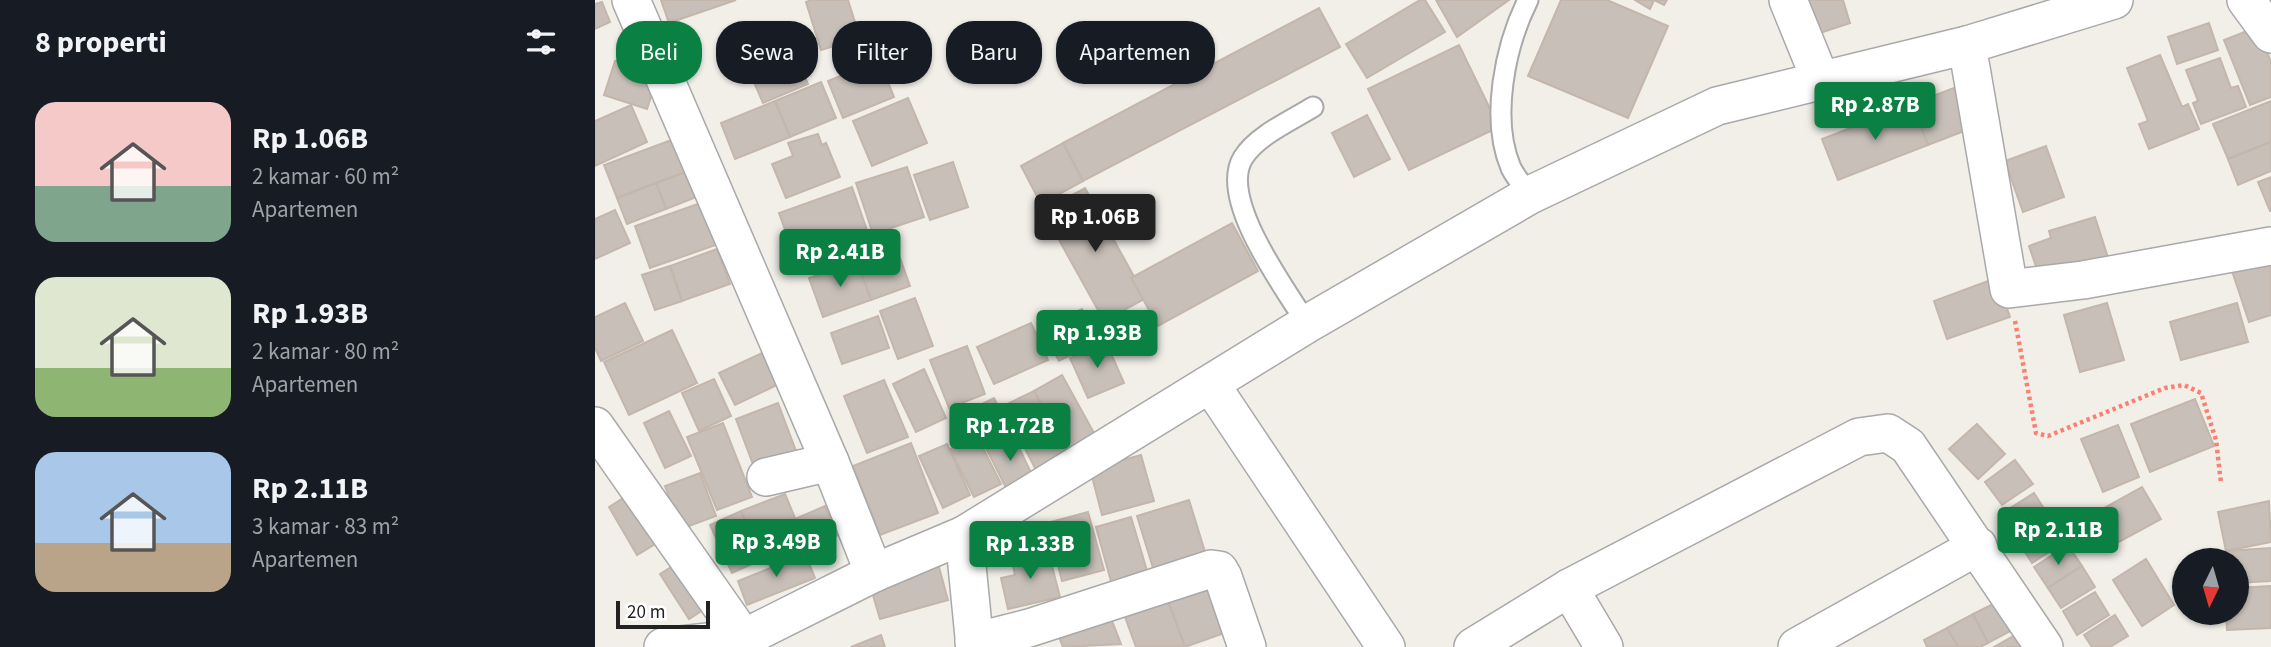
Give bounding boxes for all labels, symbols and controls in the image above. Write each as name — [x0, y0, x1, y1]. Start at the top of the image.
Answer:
text: 8 properti — [35, 21, 167, 64]
chip: Beli — [616, 21, 702, 84]
chip: Sewa — [716, 21, 818, 84]
chip: Filter — [832, 21, 932, 84]
chip: Baru — [946, 21, 1042, 84]
chip: Apartemen — [1056, 21, 1215, 84]
icon: filters — [522, 23, 560, 61]
pin: Rp 2.87B — [1803, 82, 1947, 142]
text: Rp 2.87B — [1830, 88, 1920, 121]
text: Rp 1.06B — [252, 117, 368, 160]
icon: home — [91, 130, 175, 214]
text: 2 kamar · 60 m² — [252, 160, 399, 193]
text: Apartemen — [252, 193, 358, 226]
pin: Rp 1.06B — [1023, 194, 1167, 254]
text: Rp 1.06B — [1050, 200, 1140, 233]
pin: Rp 2.41B — [768, 230, 912, 289]
text: Rp 2.41B — [795, 235, 885, 268]
text: Rp 1.93B — [252, 292, 368, 335]
icon: home — [91, 305, 175, 389]
pin: Rp 1.93B — [1025, 310, 1169, 370]
text: Rp 1.93B — [1052, 316, 1142, 349]
text: 2 kamar · 80 m² — [252, 335, 399, 368]
text: Apartemen — [252, 368, 358, 401]
pin: Rp 1.72B — [938, 404, 1082, 463]
text: Rp 1.72B — [965, 409, 1055, 442]
text: Rp 2.11B — [252, 467, 368, 510]
icon: home — [91, 480, 175, 564]
pin: Rp 2.11B — [1986, 508, 2130, 567]
text: 3 kamar · 83 m² — [252, 510, 399, 543]
text: Rp 2.11B — [2013, 513, 2103, 546]
pin: Rp 3.49B — [704, 520, 848, 579]
pin: Rp 1.33B — [958, 522, 1102, 581]
text: Rp 3.49B — [731, 525, 821, 558]
text: Rp 1.33B — [985, 527, 1075, 560]
text: Apartemen — [252, 543, 358, 576]
north arrow — [2172, 548, 2249, 625]
map controls — [2172, 548, 2249, 625]
scale bar — [616, 598, 711, 630]
text: 20 m — [627, 599, 665, 626]

